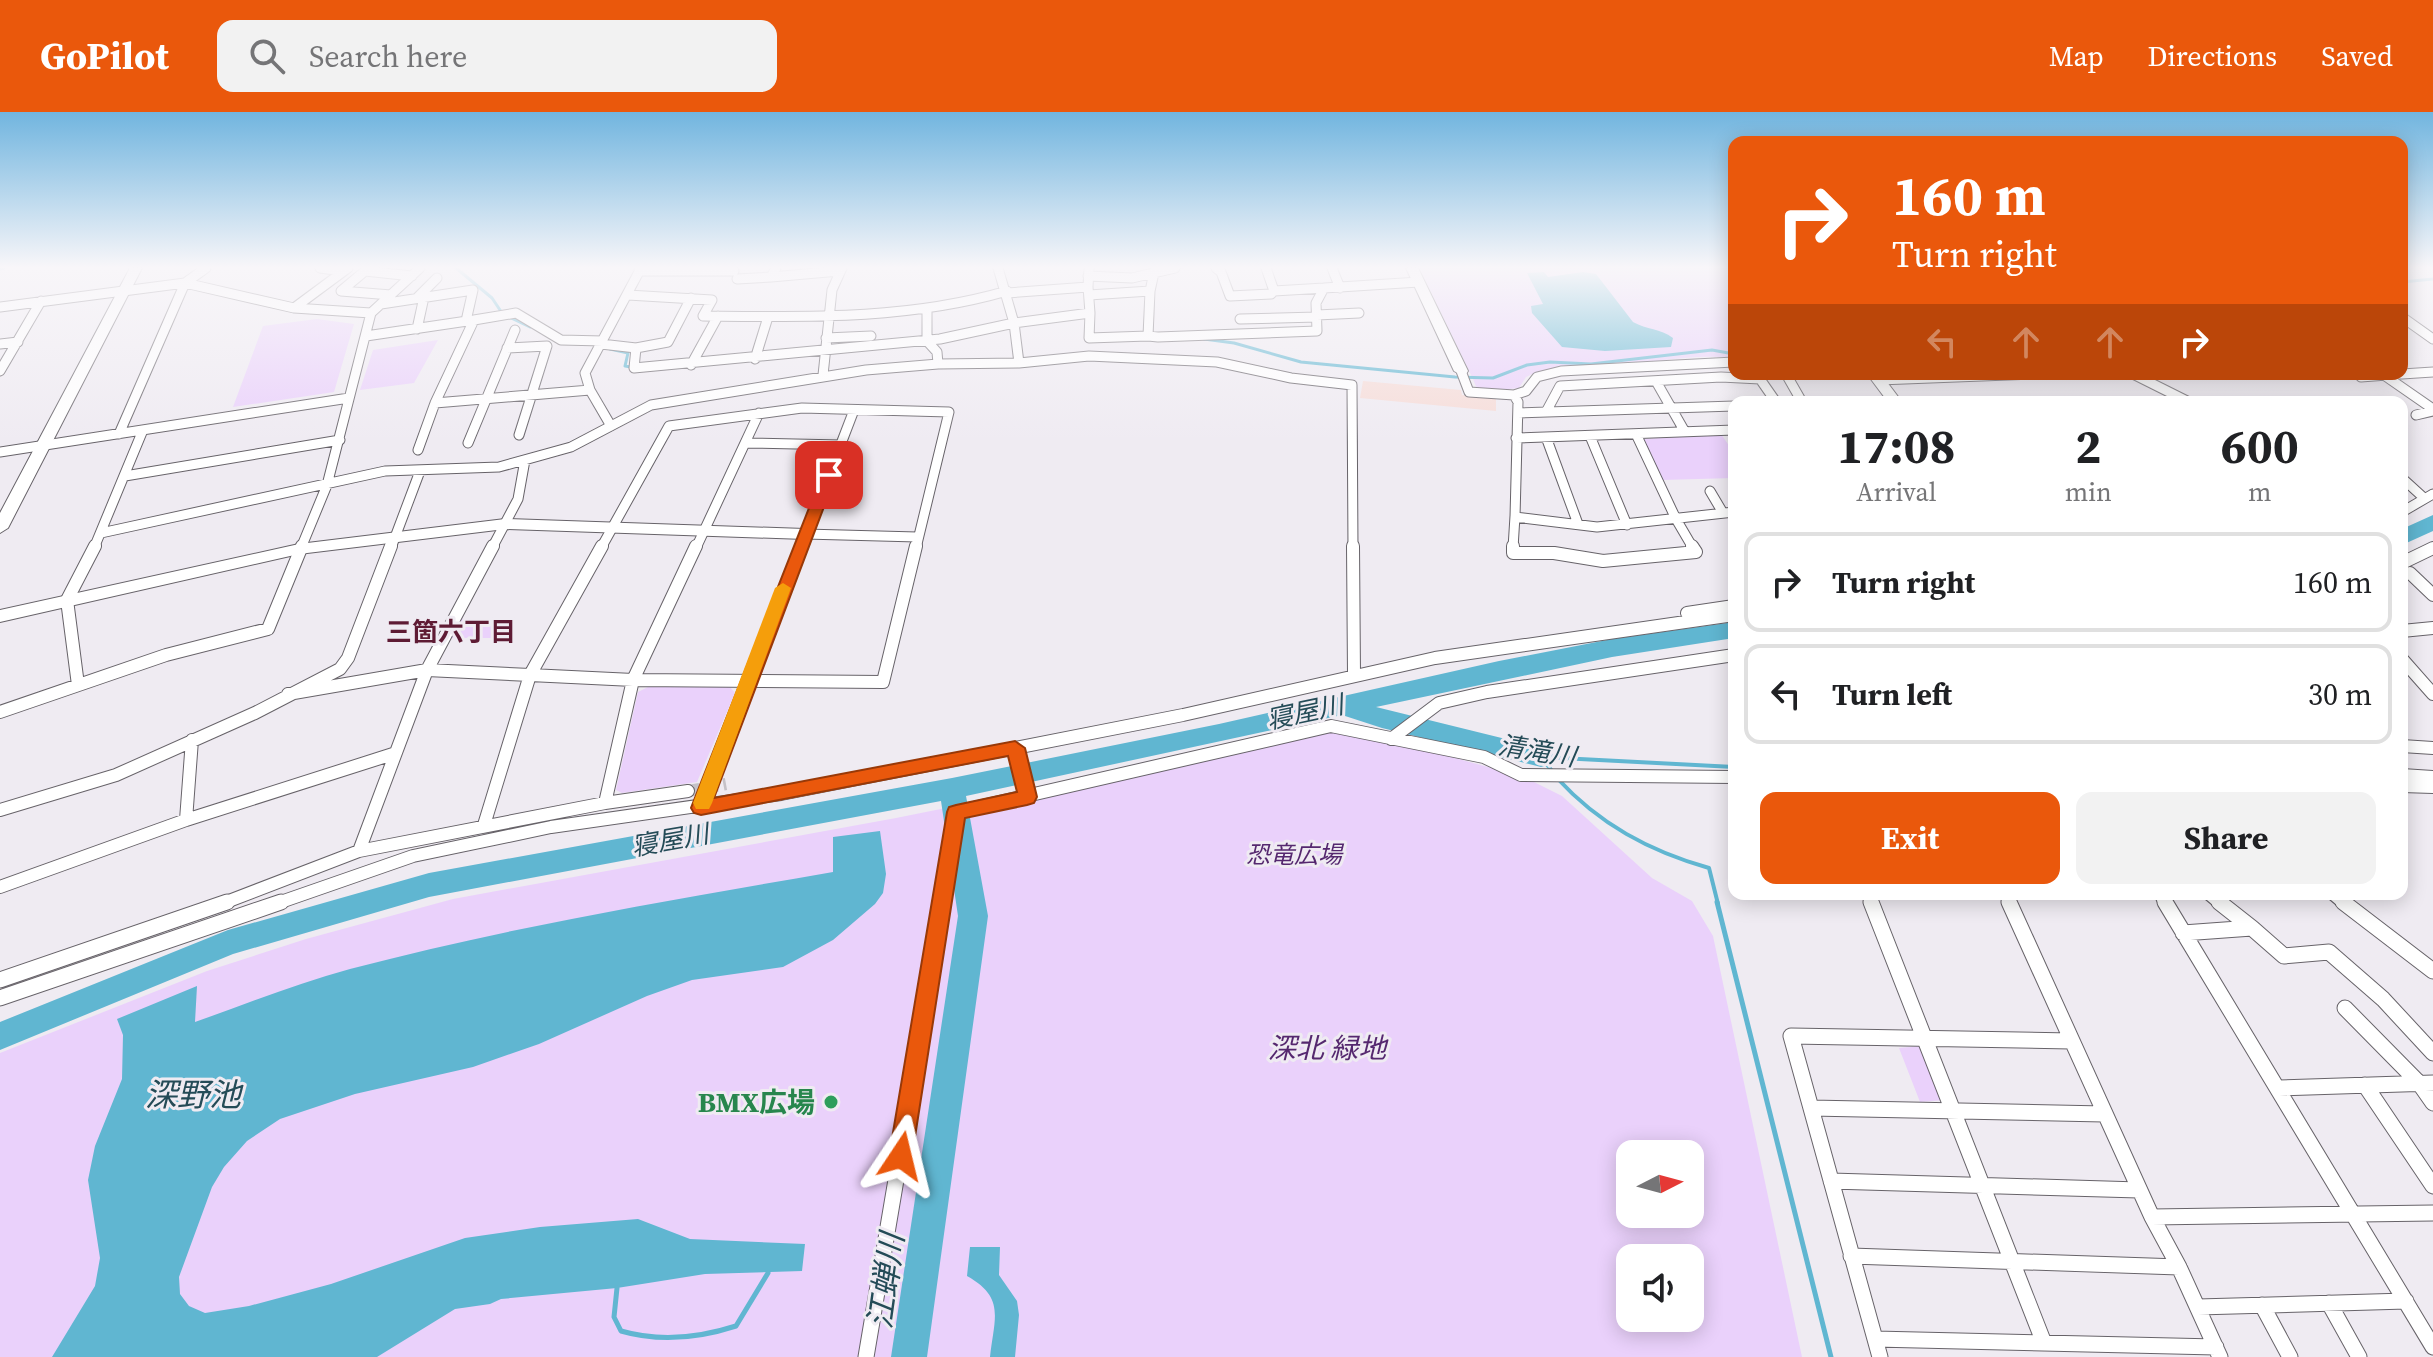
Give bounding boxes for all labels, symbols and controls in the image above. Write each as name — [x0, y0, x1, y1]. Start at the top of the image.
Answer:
search box — [217, 20, 777, 92]
text: GoPilot — [40, 30, 169, 82]
icon: search — [245, 34, 289, 78]
text: Search here — [309, 36, 467, 77]
text: Map — [2049, 37, 2104, 75]
text: Directions — [2148, 37, 2277, 75]
text: Saved — [2321, 37, 2393, 75]
text: 160 m — [1892, 157, 2046, 234]
icon: right — [1760, 168, 1864, 272]
text: Turn right — [1892, 230, 2057, 279]
icon: left — [1920, 320, 1964, 364]
icon: ahead — [2004, 320, 2048, 364]
icon: ahead — [2088, 320, 2132, 364]
icon: right — [2172, 320, 2216, 364]
text: 17:08 — [1837, 413, 1956, 479]
text: 2 — [2075, 413, 2101, 479]
text: 600 — [2221, 413, 2299, 479]
pin — [795, 441, 863, 509]
icon: arrive — [807, 453, 851, 497]
text: Arrival — [1856, 474, 1937, 510]
text: min — [2065, 474, 2112, 510]
text: m — [2248, 474, 2272, 510]
icon: right — [1764, 560, 1808, 604]
text: Turn right — [1832, 562, 1975, 603]
text: 160 m — [2293, 562, 2372, 603]
district label: 三箇六丁目 — [386, 614, 516, 650]
icon: left — [1764, 672, 1808, 716]
text: Turn left — [1832, 674, 1952, 715]
text: 30 m — [2308, 674, 2372, 715]
water label: 寝屋川 — [1263, 686, 1350, 738]
water label: 清滝川 — [1496, 727, 1581, 775]
button: Exit — [1760, 792, 2060, 884]
button: Share — [2076, 792, 2376, 884]
water label: 寝屋川 — [628, 815, 714, 865]
park label: 恐竜広場 — [1246, 838, 1345, 871]
park label: 深北 緑地 — [1268, 1029, 1389, 1067]
water label: 深野池 — [145, 1073, 244, 1117]
place label: BMX広場 — [698, 1083, 815, 1121]
marker: BMX広場 — [822, 1093, 840, 1111]
position arrow — [859, 1114, 943, 1198]
north arrow — [1616, 1140, 1704, 1228]
map controls — [1616, 1140, 1704, 1332]
water label: 江蝉川 — [858, 1227, 915, 1332]
button: sound — [1616, 1244, 1704, 1332]

